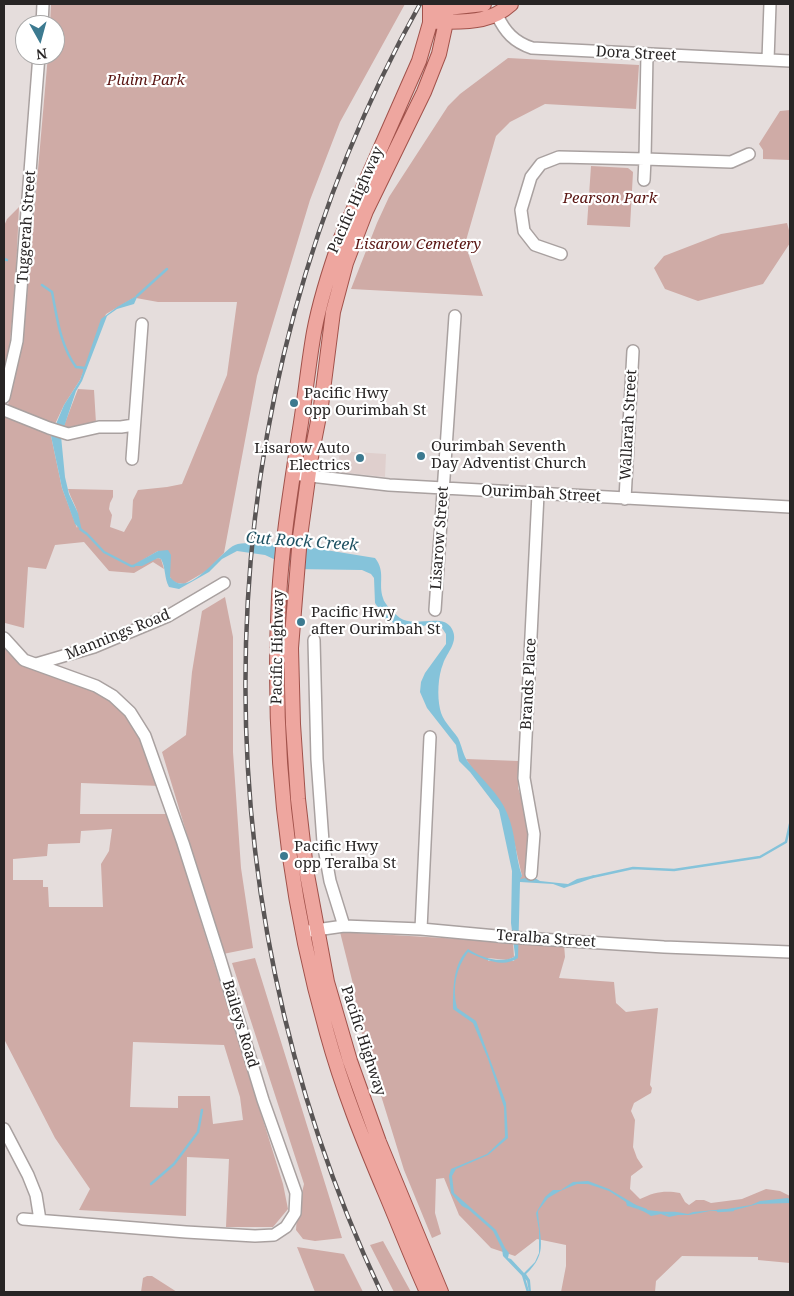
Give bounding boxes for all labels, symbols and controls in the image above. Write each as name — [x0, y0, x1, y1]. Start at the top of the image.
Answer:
north arrow — [15, 15, 65, 65]
street label: Dora Street — [595, 43, 677, 65]
text: N — [35, 44, 48, 64]
park label: Pluim Park — [107, 72, 185, 90]
street label: Pacific Highway — [324, 144, 388, 256]
street label: Tuggerah Street — [14, 170, 40, 284]
park label: Pearson Park — [563, 190, 657, 208]
park label: Lisarow Cemetery — [355, 236, 481, 254]
street label: Wallarah Street — [617, 369, 641, 481]
place label: Pacific Hwy opp Ourimbah St — [304, 385, 426, 420]
marker: Pacific Hwy opp Ourimbah St — [288, 397, 300, 409]
place label: Ourimbah Seventh Day Adventist Church — [431, 438, 587, 473]
place label: Lisarow Auto Electrics — [254, 440, 350, 475]
marker: Ourimbah Seventh Day Adventist Church — [415, 450, 427, 462]
marker: Lisarow Auto Electrics — [354, 452, 366, 464]
street label: Ourimbah Street — [481, 482, 601, 506]
street label: Lisarow Street — [427, 486, 453, 590]
water label: Cut Rock Creek — [245, 528, 359, 556]
street label: Pacific Highway — [268, 589, 288, 705]
place label: Pacific Hwy after Ourimbah St — [311, 604, 440, 639]
street label: Mannings Road — [63, 606, 173, 664]
marker: Pacific Hwy after Ourimbah St — [295, 616, 307, 628]
street label: Brands Place — [518, 638, 540, 730]
place label: Pacific Hwy opp Teralba St — [294, 838, 396, 873]
marker: Pacific Hwy opp Teralba St — [278, 850, 290, 862]
street label: Teralba Street — [496, 927, 596, 951]
street label: Baileys Road — [218, 978, 262, 1070]
street label: Pacific Highway — [337, 984, 389, 1098]

